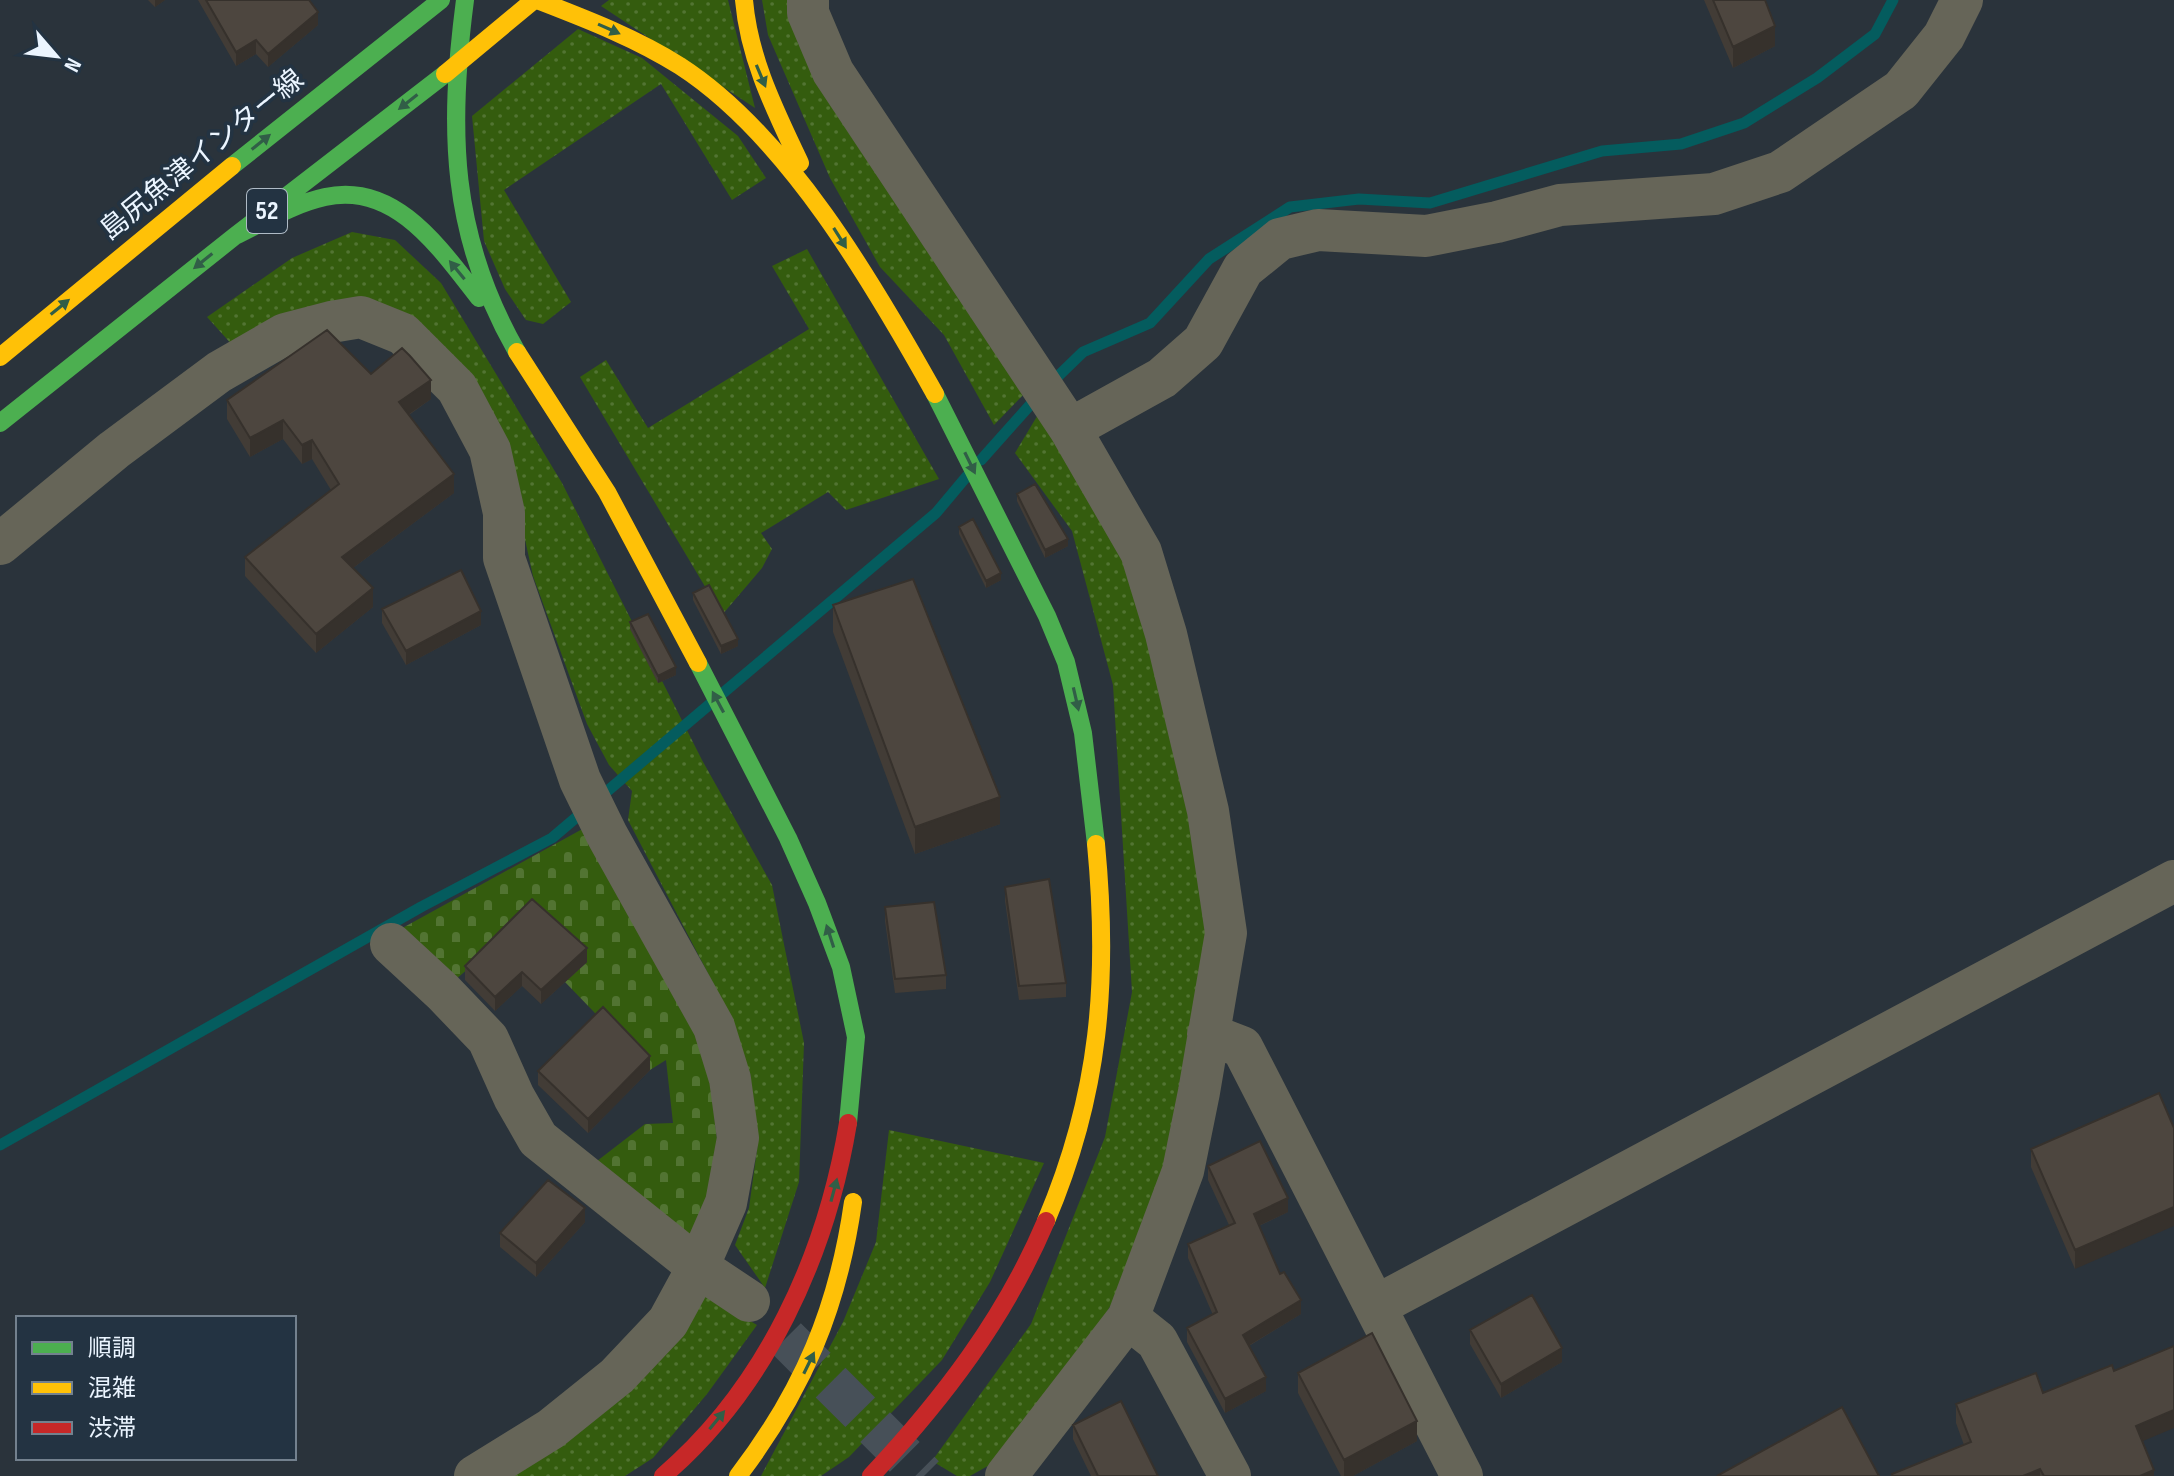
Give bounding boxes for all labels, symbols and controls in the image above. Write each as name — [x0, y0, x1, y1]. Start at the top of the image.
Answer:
north arrow — [16, 16, 96, 96]
one-way arrow — [597, 23, 621, 36]
text: N — [58, 53, 87, 76]
street label: 島尻魚津インター線 — [94, 63, 310, 247]
one-way arrow — [754, 64, 767, 88]
one-way arrow — [398, 94, 419, 110]
one-way arrow — [251, 134, 271, 151]
road number: 52 — [247, 189, 287, 233]
one-way arrow — [832, 227, 846, 249]
one-way arrow — [193, 253, 213, 269]
one-way arrow — [449, 260, 466, 280]
one-way arrow — [50, 299, 70, 316]
one-way arrow — [963, 451, 977, 474]
one-way arrow — [1070, 687, 1083, 712]
one-way arrow — [712, 690, 725, 713]
one-way arrow — [824, 923, 836, 947]
one-way arrow — [828, 1178, 841, 1202]
legend — [16, 1316, 296, 1460]
text: 順調 — [88, 1334, 136, 1363]
one-way arrow — [803, 1352, 816, 1375]
text: 混雑 — [88, 1374, 136, 1403]
one-way arrow — [709, 1410, 725, 1430]
text: 渋滞 — [88, 1414, 136, 1443]

